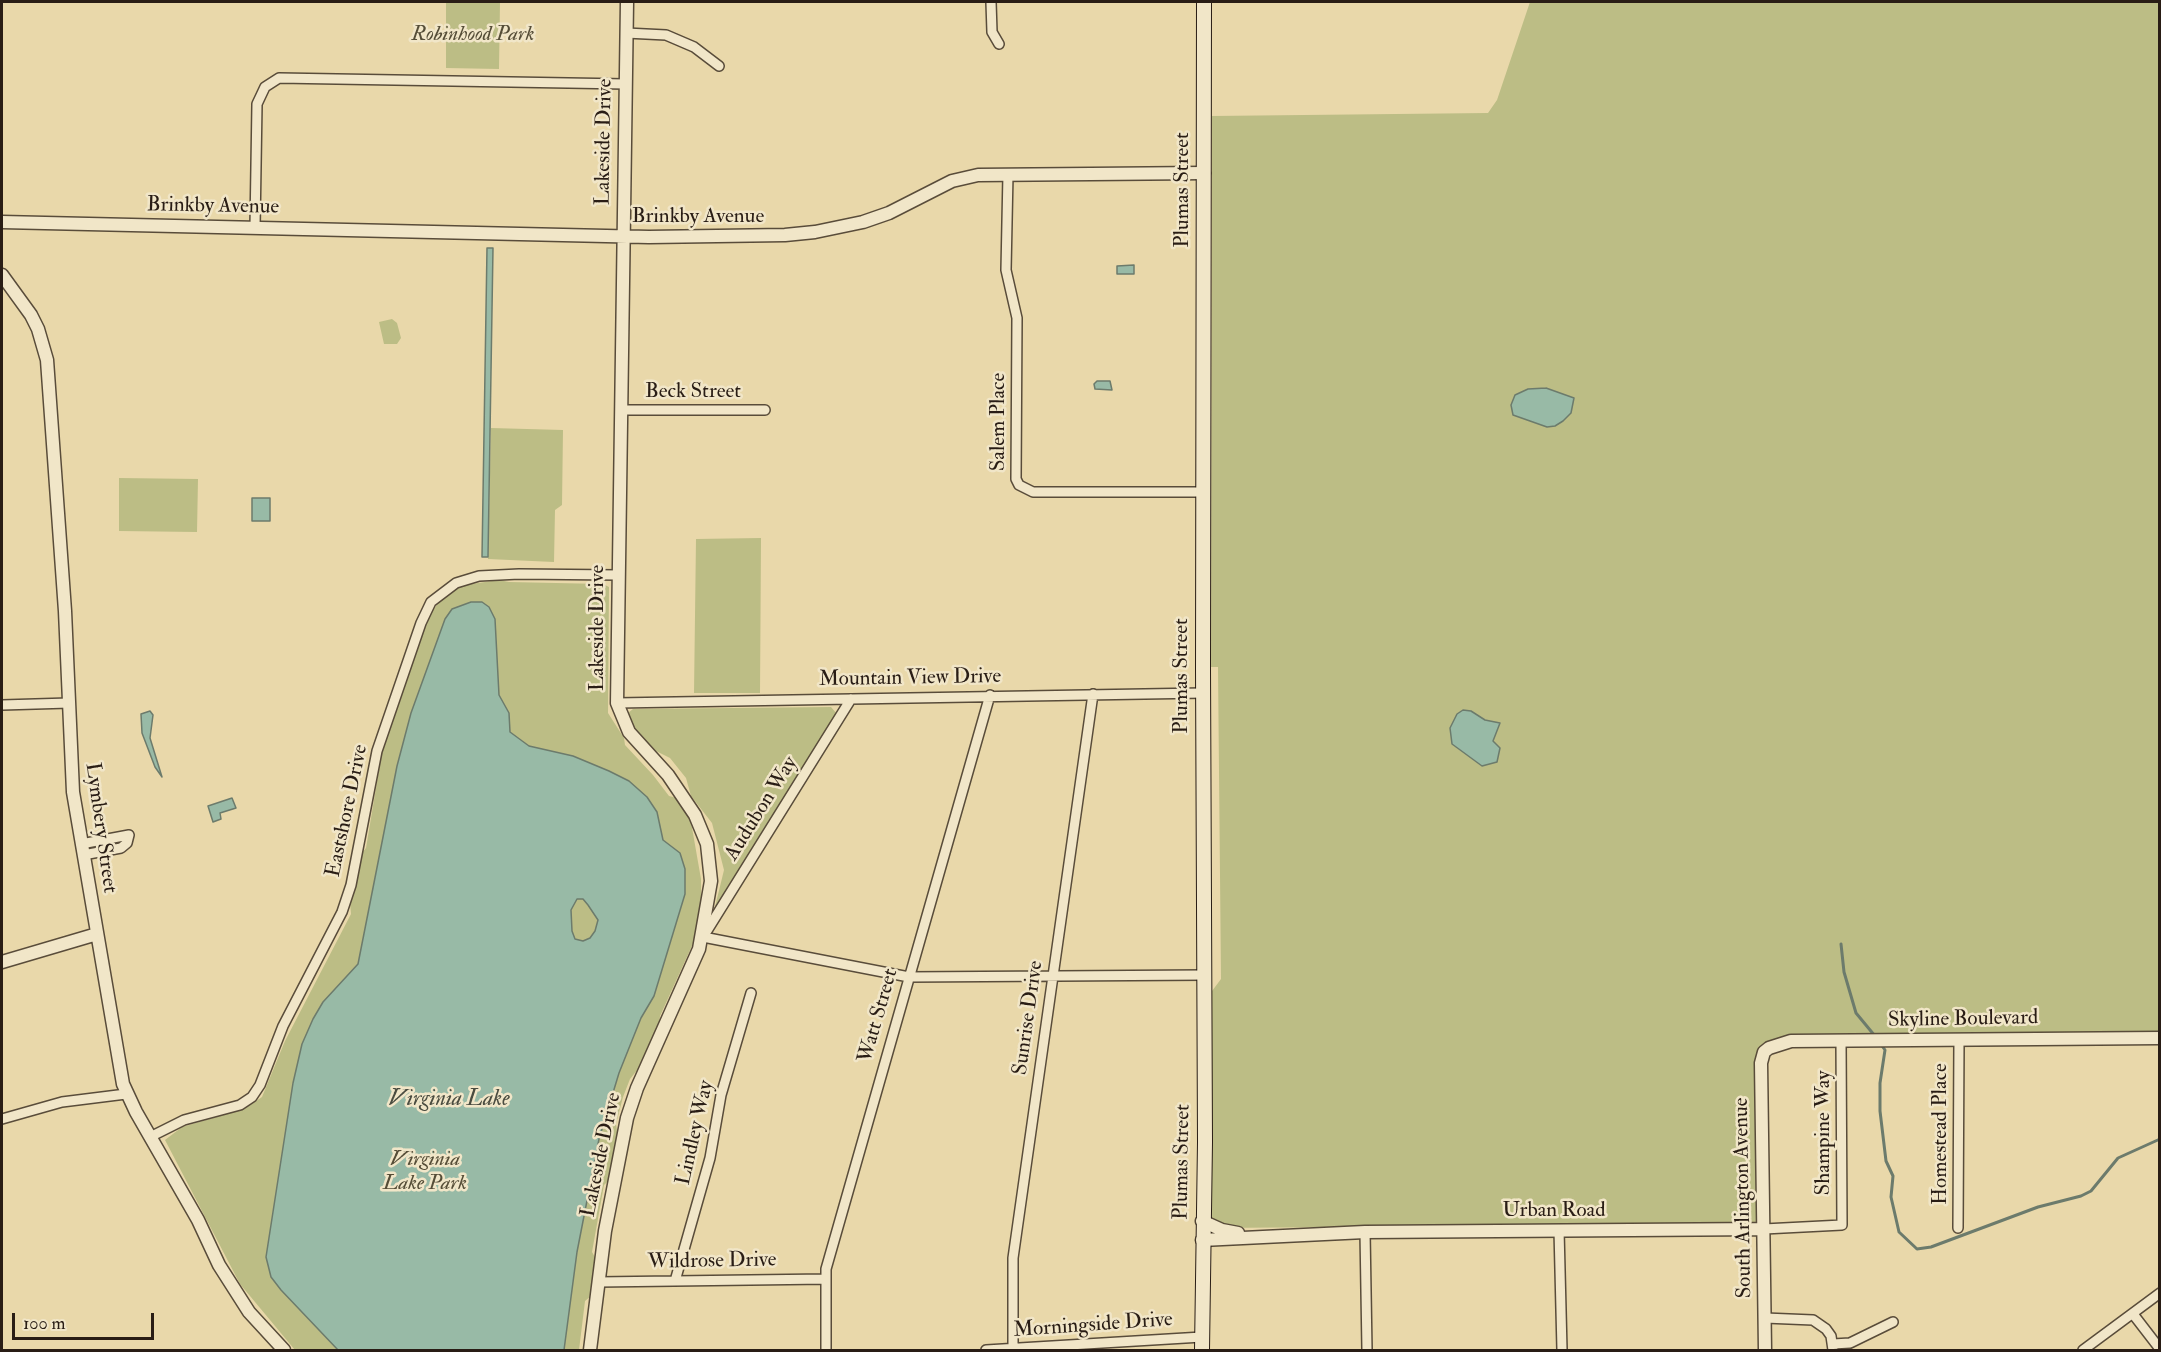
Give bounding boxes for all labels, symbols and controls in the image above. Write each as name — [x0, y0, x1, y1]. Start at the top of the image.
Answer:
park label: Robinhood Park — [411, 22, 535, 48]
street label: Lakeside Drive — [591, 78, 619, 206]
street label: Plumas Street — [1170, 132, 1196, 248]
street label: Brinkby Avenue — [147, 193, 279, 221]
street label: Brinkby Avenue — [632, 204, 764, 230]
street label: Salem Place — [986, 373, 1012, 471]
street label: Beck Street — [645, 379, 741, 405]
street label: Lakeside Drive — [585, 565, 611, 691]
street label: Plumas Street — [1169, 618, 1195, 734]
street label: Mountain View Drive — [819, 665, 1001, 693]
street label: Eastshore Drive — [322, 742, 374, 880]
street label: Audubon Way — [720, 752, 804, 866]
street label: Lymbery Street — [78, 761, 122, 895]
street label: Sunrise Drive — [1009, 959, 1049, 1077]
street label: Watt Street — [854, 966, 904, 1066]
street label: Skyline Boulevard — [1888, 1006, 2038, 1034]
street label: Homestead Place — [1928, 1063, 1954, 1205]
street label: Shampine Way — [1811, 1071, 1837, 1195]
street label: Lindley Way — [672, 1078, 720, 1188]
water label: Virginia Lake — [388, 1087, 509, 1113]
street label: Lakeside Drive — [577, 1090, 627, 1220]
street label: South Arlington Avenue — [1730, 1097, 1758, 1299]
street label: Plumas Street — [1169, 1104, 1197, 1220]
park label: Virginia Lake Park — [383, 1147, 467, 1197]
street label: Urban Road — [1502, 1198, 1606, 1224]
street label: Wildrose Drive — [647, 1248, 777, 1276]
scale bar — [15, 1301, 158, 1339]
street label: Morningside Drive — [1012, 1308, 1174, 1344]
text: 100 m — [23, 1312, 66, 1335]

